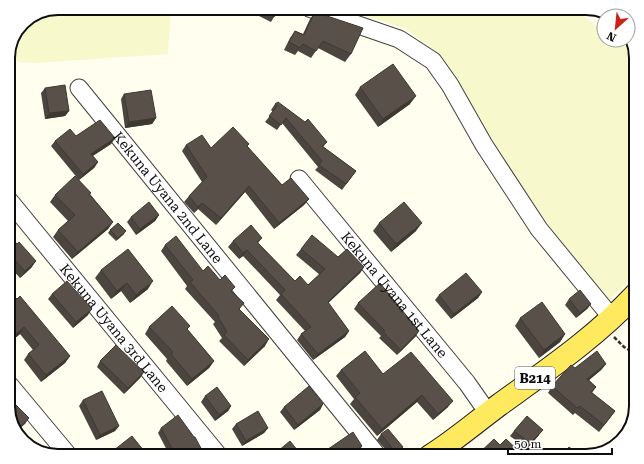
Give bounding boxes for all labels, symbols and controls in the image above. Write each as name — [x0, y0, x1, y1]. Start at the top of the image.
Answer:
north arrow — [596, 8, 636, 48]
text: N — [604, 29, 618, 44]
street label: Kekuna Uyana 2nd Lane — [110, 129, 226, 267]
street label: Kekuna Uyana 1st Lane — [338, 229, 451, 361]
street label: Kekuna Uyana 3rd Lane — [57, 261, 171, 396]
road number: B214 — [515, 367, 555, 389]
scale bar — [508, 430, 612, 456]
text: 50 m — [514, 437, 541, 451]

